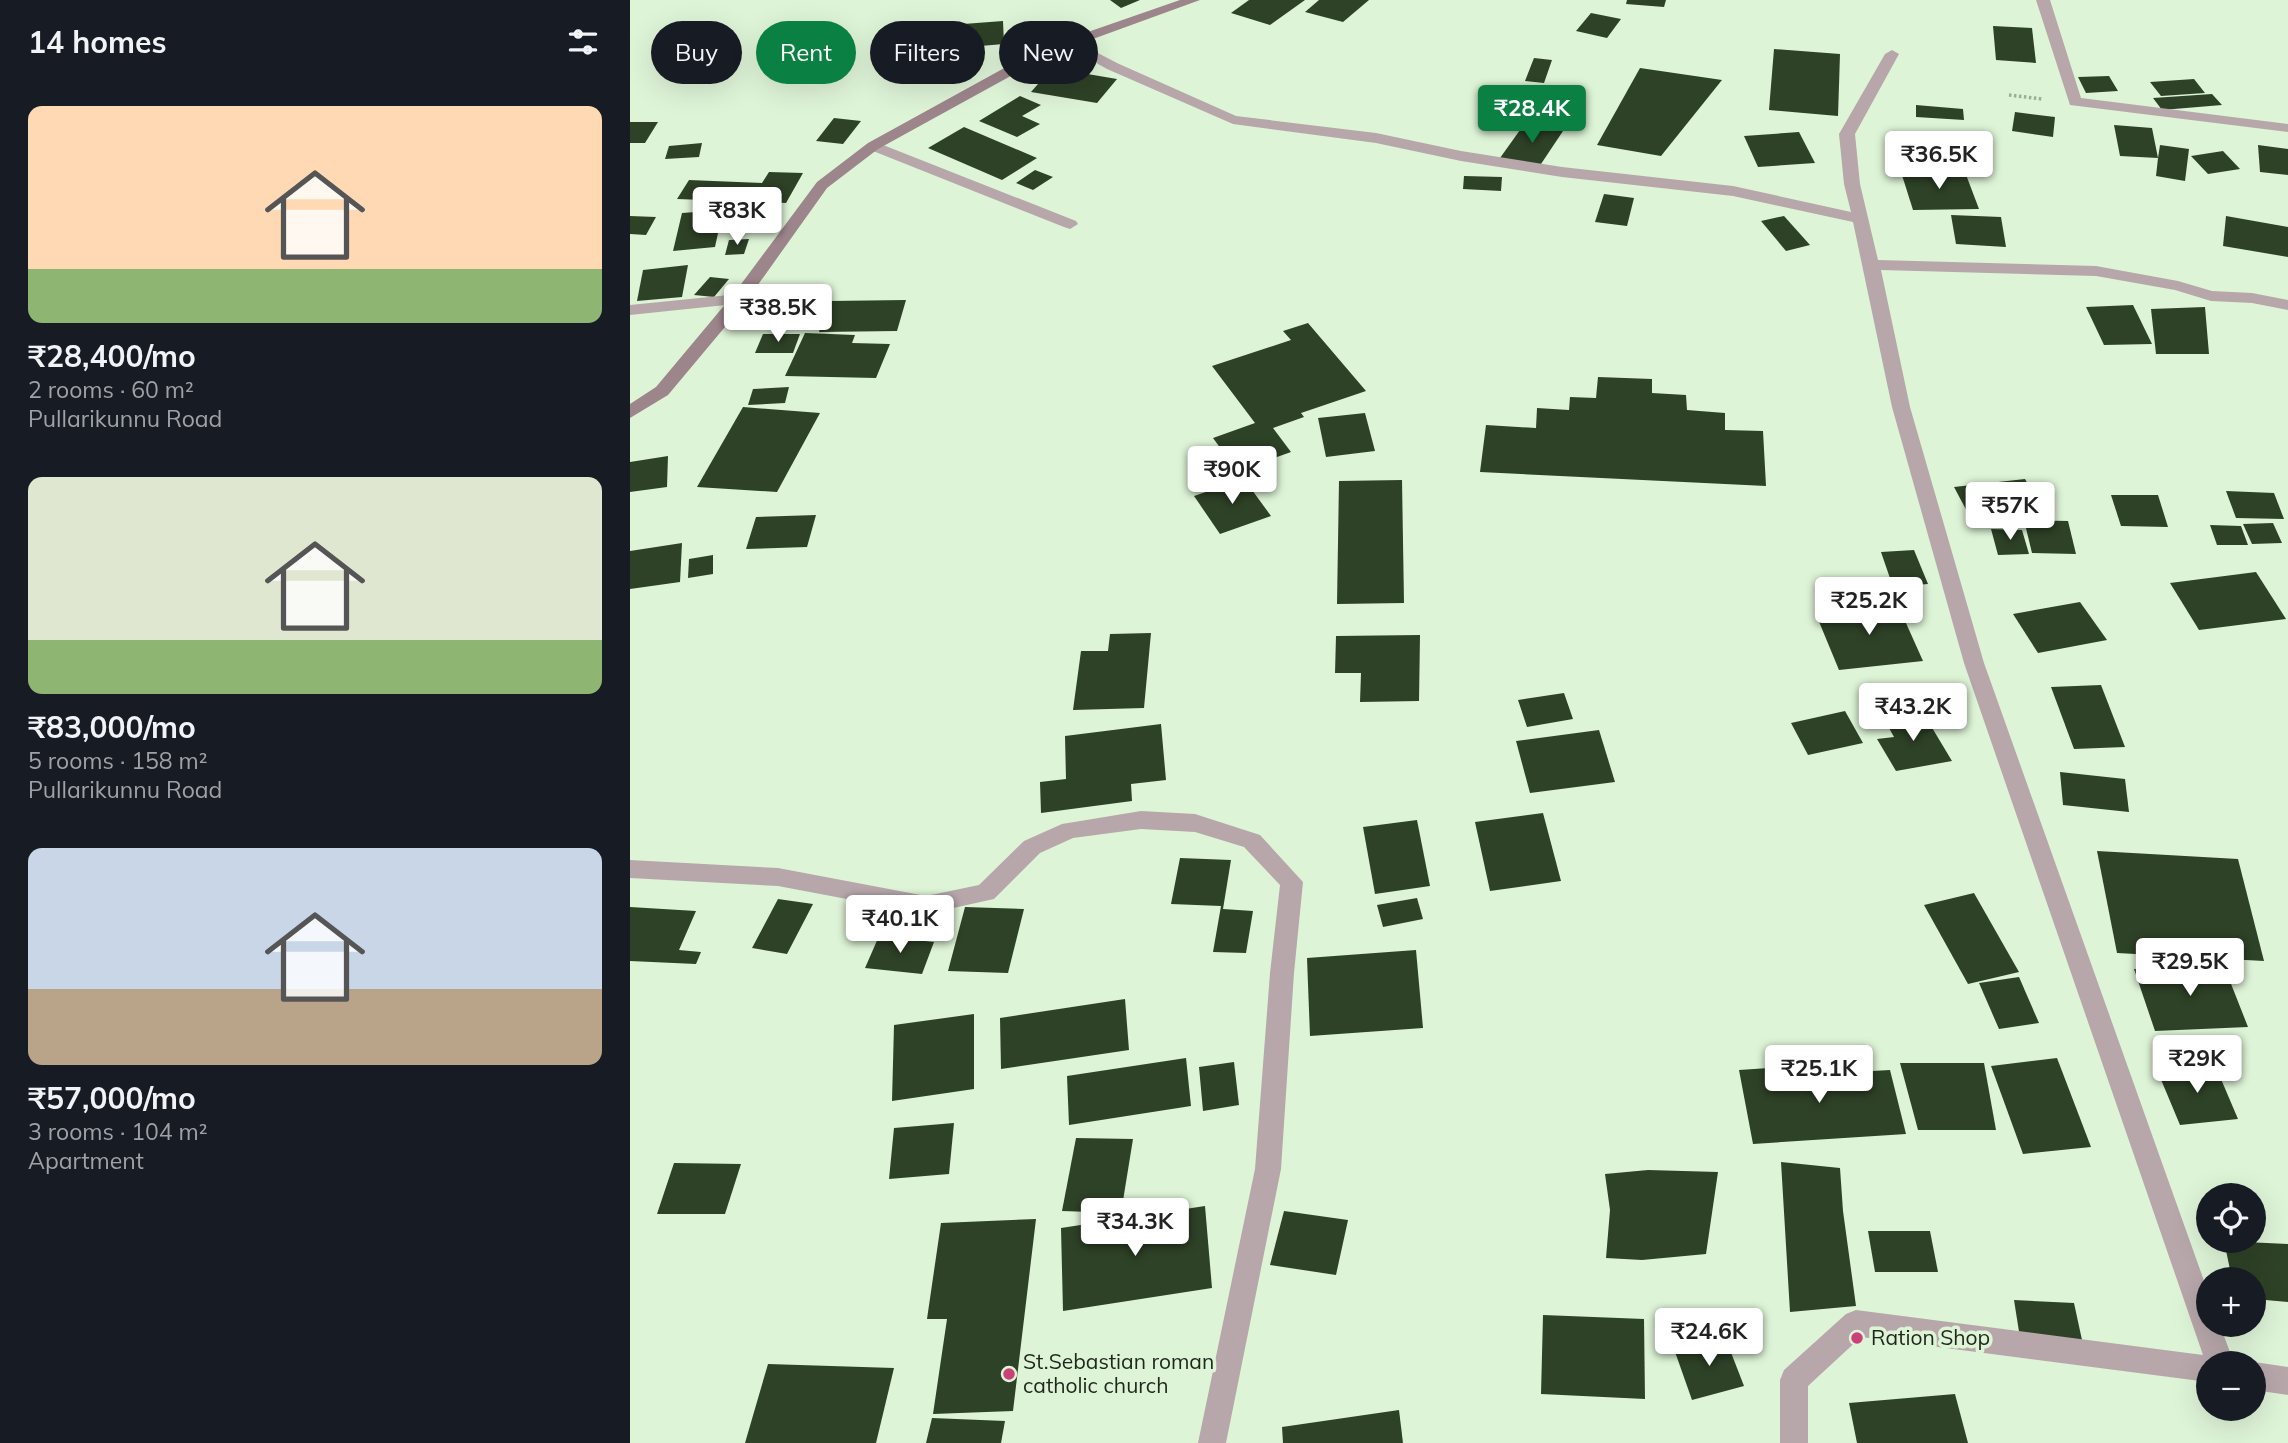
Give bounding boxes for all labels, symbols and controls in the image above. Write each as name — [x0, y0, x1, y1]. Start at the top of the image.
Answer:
chip: Buy — [651, 21, 742, 84]
chip: Rent — [756, 21, 856, 84]
chip: Filters — [870, 21, 985, 84]
chip: New — [999, 21, 1098, 84]
text: 14 homes — [28, 23, 167, 61]
icon: filters — [564, 23, 602, 61]
pin: ₹28.4K — [1475, 86, 1589, 145]
text: ₹28.4K — [1494, 93, 1570, 122]
pin: ₹36.5K — [1882, 132, 1996, 191]
text: ₹36.5K — [1901, 139, 1977, 168]
icon: home — [252, 152, 378, 278]
pin: ₹83K — [696, 188, 778, 247]
text: ₹83K — [709, 195, 765, 224]
pin: ₹38.5K — [721, 284, 835, 344]
text: ₹38.5K — [740, 292, 816, 321]
text: ₹28,400/mo — [28, 337, 196, 375]
text: 2 rooms · 60 m² — [28, 375, 194, 404]
text: Pullarikunnu Road — [28, 404, 222, 433]
pin: ₹90K — [1191, 447, 1273, 506]
text: ₹90K — [1204, 454, 1260, 483]
pin: ₹57K — [1969, 482, 2051, 542]
text: ₹57K — [1982, 490, 2038, 519]
icon: home — [252, 523, 378, 649]
pin: ₹25.2K — [1812, 578, 1926, 637]
text: ₹25.2K — [1831, 585, 1907, 614]
pin: ₹43.2K — [1856, 684, 1970, 743]
text: ₹43.2K — [1875, 691, 1951, 720]
text: ₹83,000/mo — [28, 708, 196, 746]
text: 5 rooms · 158 m² — [28, 746, 208, 775]
text: Pullarikunnu Road — [28, 775, 222, 804]
icon: home — [252, 894, 378, 1020]
pin: ₹40.1K — [843, 895, 957, 955]
text: ₹40.1K — [862, 903, 938, 932]
pin: ₹29.5K — [2133, 939, 2247, 998]
text: ₹29.5K — [2152, 946, 2228, 975]
pin: ₹29K — [2156, 1036, 2238, 1095]
text: ₹29K — [2169, 1043, 2225, 1072]
pin: ₹25.1K — [1762, 1046, 1876, 1105]
text: ₹25.1K — [1781, 1053, 1857, 1082]
text: ₹57,000/mo — [28, 1079, 196, 1117]
text: 3 rooms · 104 m² — [28, 1117, 208, 1146]
text: Apartment — [28, 1146, 144, 1175]
map controls — [2196, 1183, 2266, 1421]
button: locate — [2196, 1183, 2266, 1253]
pin: ₹34.3K — [1078, 1198, 1192, 1258]
text: ₹34.3K — [1097, 1206, 1173, 1235]
button: + — [2196, 1267, 2266, 1337]
pin: ₹24.6K — [1652, 1308, 1766, 1368]
text: ₹24.6K — [1671, 1316, 1747, 1345]
place label: Ration Shop — [1871, 1324, 1990, 1350]
marker: Ration Shop — [1849, 1330, 1865, 1346]
place label: St.Sebastian roman catholic church — [1023, 1348, 1214, 1398]
button: − — [2196, 1351, 2266, 1421]
marker: St.Sebastian roman catholic church — [1001, 1366, 1017, 1382]

